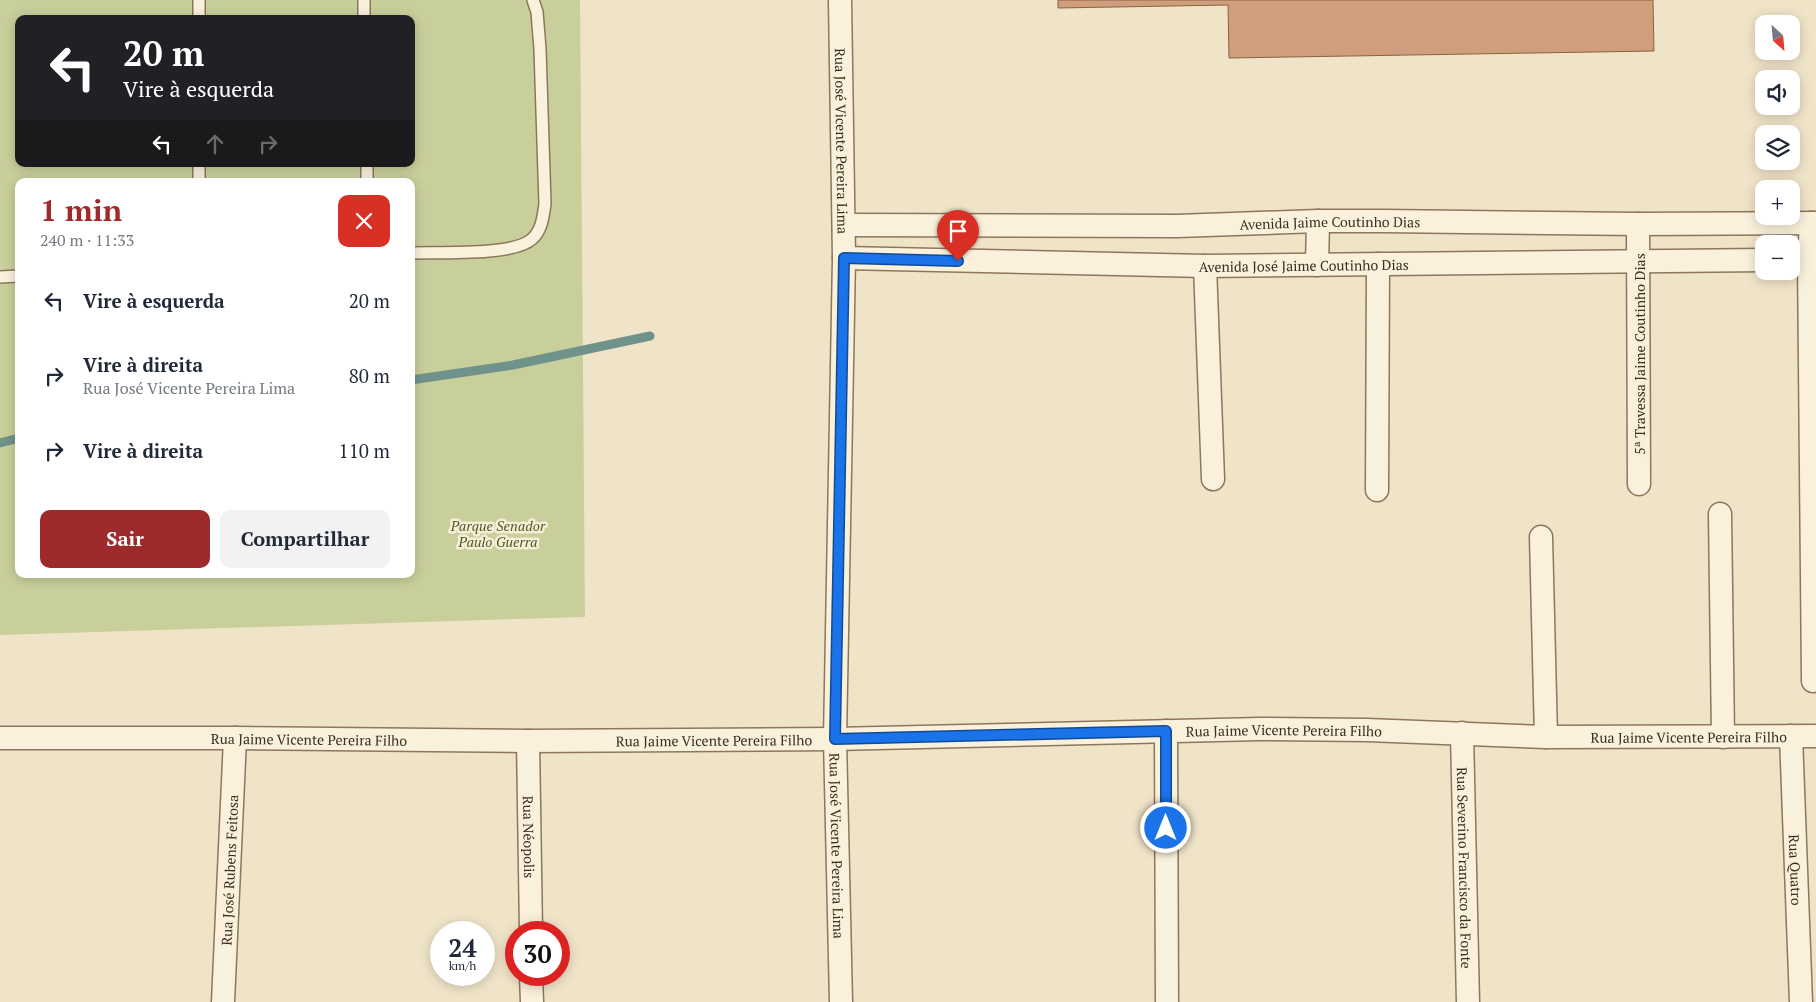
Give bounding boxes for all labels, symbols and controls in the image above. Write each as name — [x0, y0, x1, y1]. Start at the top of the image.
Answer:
north arrow — [1755, 15, 1800, 60]
map controls — [1755, 15, 1800, 280]
text: 20 m — [123, 30, 204, 76]
icon: left — [40, 35, 105, 100]
street label: Rua José Vicente Pereira Lima — [831, 48, 853, 234]
button: sound — [1755, 70, 1800, 115]
text: Vire à esquerda — [123, 74, 274, 103]
button: layers — [1755, 125, 1800, 170]
icon: left — [148, 130, 176, 158]
icon: ahead — [201, 130, 229, 158]
icon: right — [254, 130, 282, 158]
button: + — [1755, 180, 1800, 225]
text: 1 min — [40, 190, 122, 230]
button: close — [338, 195, 390, 247]
pin — [937, 210, 979, 261]
street label: Avenida Jaime Coutinho Dias — [1239, 211, 1420, 233]
icon: arrive — [944, 217, 972, 245]
text: 240 m · 11:33 — [40, 229, 134, 251]
button: − — [1755, 235, 1800, 280]
street label: 5ª Travessa Jaime Coutinho Dias — [1630, 253, 1649, 455]
street label: Avenida José Jaime Coutinho Dias — [1199, 254, 1409, 276]
icon: left — [40, 287, 68, 315]
text: Vire à esquerda — [83, 288, 225, 313]
text: 20 m — [349, 288, 390, 313]
text: Vire à direita — [83, 352, 203, 377]
icon: right — [40, 362, 68, 390]
text: 80 m — [349, 363, 390, 388]
text: Rua José Vicente Pereira Lima — [83, 377, 295, 399]
icon: right — [40, 437, 68, 465]
text: Vire à direita — [83, 438, 203, 463]
text: 110 m — [339, 438, 390, 463]
button: Sair — [40, 510, 210, 568]
button: Compartilhar — [220, 510, 390, 568]
park label: Parque Senador Paulo Guerra — [450, 516, 546, 551]
street label: Rua Jaime Vicente Pereira Filho — [1185, 719, 1383, 740]
street label: Rua Jaime Vicente Pereira Filho — [1591, 727, 1787, 746]
street label: Rua Jaime Vicente Pereira Filho — [211, 728, 408, 749]
street label: Rua Jaime Vicente Pereira Filho — [616, 730, 812, 750]
street label: Rua José Vicente Pereira Lima — [826, 753, 849, 939]
street label: Rua Severino Francisco da Fonte — [1453, 767, 1477, 969]
street label: Rua José Rubens Feitosa — [216, 794, 242, 946]
street label: Rua Néopolis — [519, 796, 540, 878]
position arrow — [1139, 801, 1191, 853]
street label: Rua Quatro — [1785, 834, 1807, 906]
speed limit sign: 30 — [505, 921, 570, 986]
text: 24 — [448, 931, 477, 964]
text: km/h — [449, 958, 476, 973]

